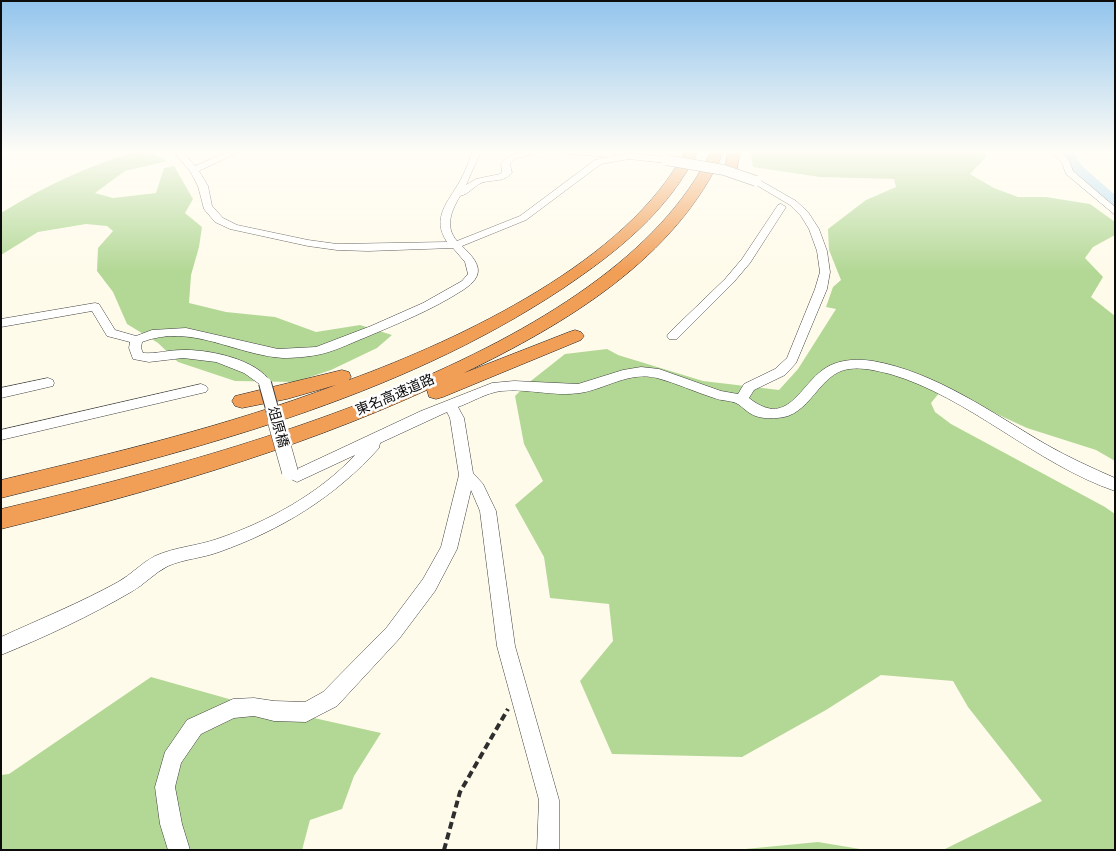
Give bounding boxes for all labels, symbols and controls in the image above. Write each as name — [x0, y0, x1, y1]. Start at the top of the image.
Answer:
street label: 東名高速道路 — [353, 371, 437, 419]
street label: 俎原橋 — [264, 404, 292, 450]

